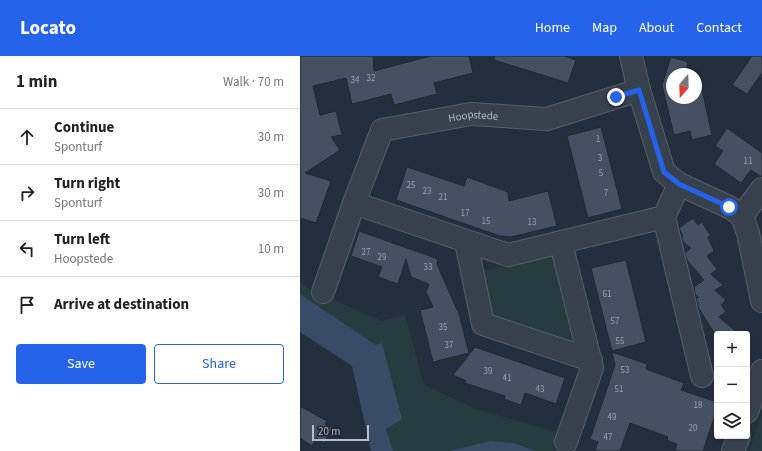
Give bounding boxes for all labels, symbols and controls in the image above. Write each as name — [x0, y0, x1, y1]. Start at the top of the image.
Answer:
text: Locato — [20, 15, 76, 42]
text: Home — [535, 18, 570, 38]
text: Map — [592, 18, 617, 38]
text: About — [639, 18, 674, 38]
text: Contact — [696, 18, 742, 38]
north arrow — [666, 68, 702, 104]
text: 1 min — [16, 70, 57, 94]
house number: 32 — [367, 72, 376, 85]
text: Walk · 70 m — [223, 73, 284, 91]
house number: 34 — [351, 74, 360, 87]
route end — [607, 88, 625, 106]
street label: Hoopstede — [447, 106, 499, 125]
text: Continue — [54, 117, 114, 138]
icon: ahead — [16, 126, 38, 148]
text: 30 m — [258, 128, 284, 146]
house number: 1 — [596, 133, 600, 146]
text: Sponturf — [54, 138, 102, 156]
house number: 3 — [598, 152, 603, 165]
house number: 11 — [744, 155, 752, 168]
house number: 5 — [599, 167, 604, 180]
text: Turn right — [54, 173, 120, 194]
house number: 25 — [407, 179, 416, 192]
icon: right — [16, 182, 38, 204]
text: 30 m — [258, 184, 284, 202]
house number: 23 — [423, 185, 432, 198]
house number: 7 — [604, 187, 609, 200]
house number: 21 — [439, 191, 447, 204]
text: Sponturf — [54, 194, 102, 212]
route start — [720, 198, 738, 216]
house number: 17 — [461, 207, 470, 220]
house number: 15 — [482, 215, 491, 228]
house number: 13 — [528, 216, 537, 229]
text: Turn left — [54, 229, 110, 250]
icon: left — [16, 238, 38, 260]
text: 10 m — [258, 240, 284, 258]
house number: 27 — [362, 246, 371, 259]
text: Hoopstede — [54, 250, 113, 268]
house number: 29 — [378, 251, 387, 264]
house number: 33 — [424, 261, 433, 274]
house number: 61 — [603, 288, 611, 301]
icon: arrive — [16, 294, 38, 316]
text: Arrive at destination — [54, 294, 189, 315]
house number: 57 — [611, 315, 620, 328]
house number: 35 — [439, 321, 448, 334]
map controls — [714, 331, 750, 439]
button: + — [714, 331, 750, 367]
house number: 55 — [616, 335, 625, 348]
house number: 37 — [445, 339, 454, 352]
button: Save — [16, 344, 146, 384]
button: Share — [154, 344, 284, 384]
house number: 53 — [621, 364, 630, 377]
house number: 39 — [484, 365, 493, 378]
button: − — [714, 367, 750, 403]
house number: 41 — [503, 372, 511, 385]
house number: 43 — [536, 383, 545, 396]
house number: 51 — [615, 383, 623, 396]
house number: 18 — [694, 399, 703, 412]
button: layers — [714, 403, 750, 439]
house number: 49 — [608, 411, 617, 424]
house number: 20 — [689, 422, 698, 435]
scale bar — [312, 423, 369, 442]
text: 20 m — [318, 424, 340, 439]
house number: 47 — [604, 431, 613, 444]

